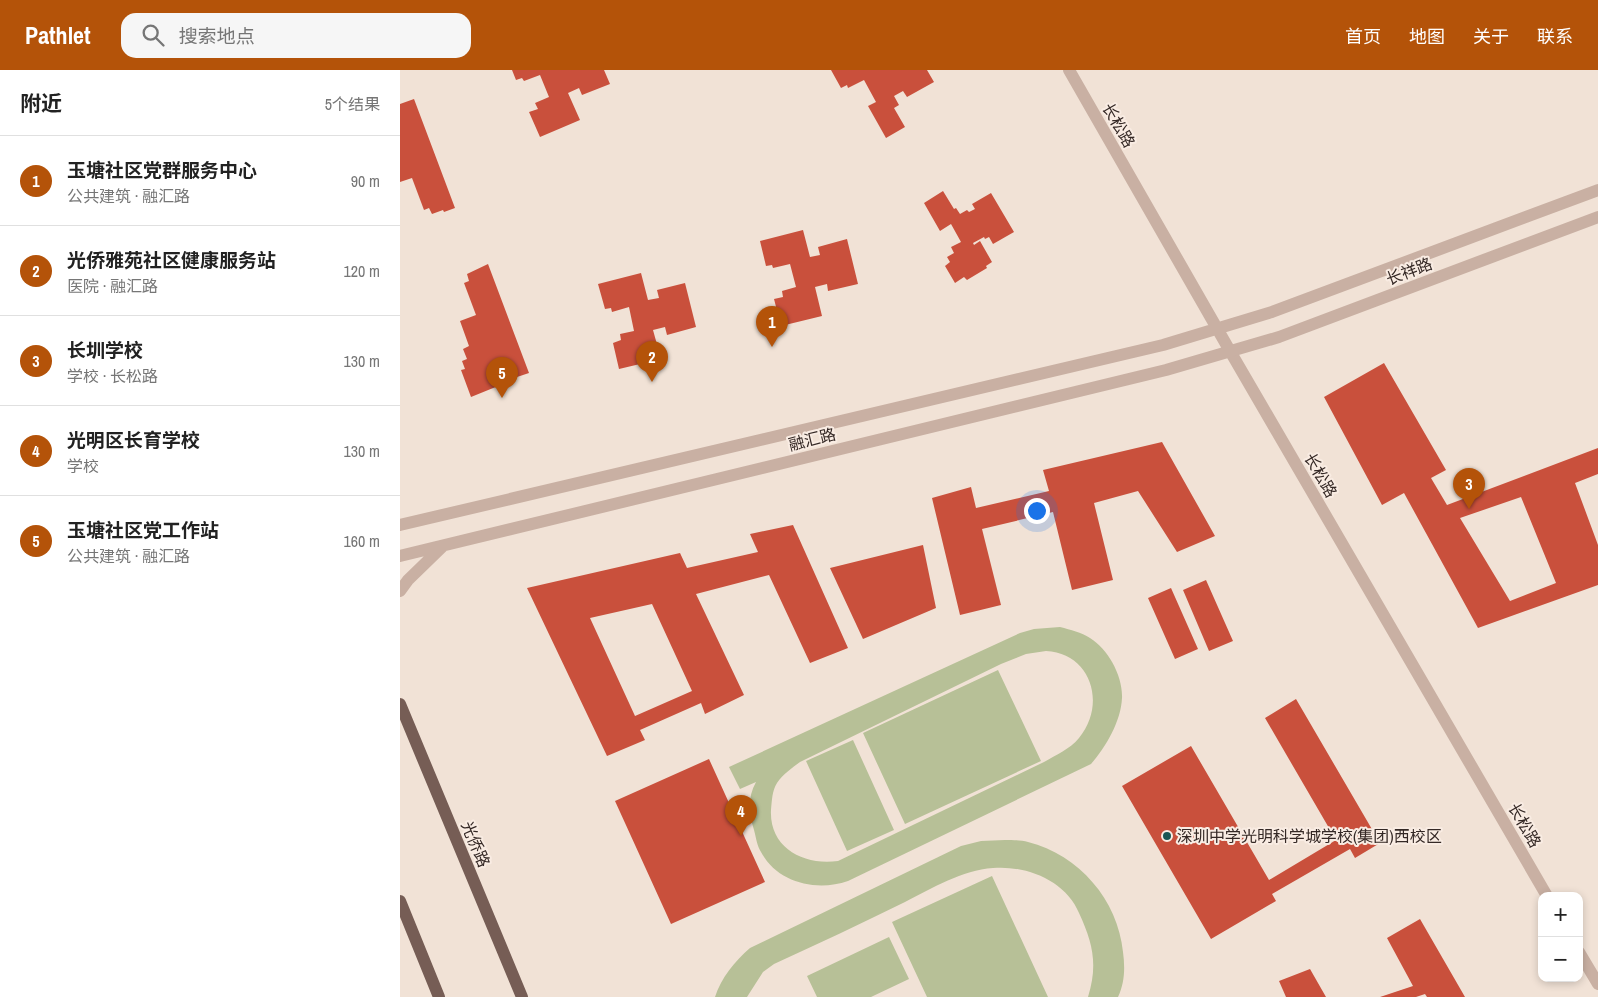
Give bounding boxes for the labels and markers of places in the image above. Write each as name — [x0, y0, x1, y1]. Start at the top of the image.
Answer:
pin: 1 — [756, 306, 788, 347]
pin: 2 — [636, 341, 668, 382]
pin: 5 — [486, 357, 518, 398]
pin: 3 — [1453, 468, 1485, 509]
pin: 4 — [725, 795, 757, 836]
place label: 深圳中学光明科学城学校(集团)西校区 — [1177, 825, 1442, 847]
marker: 深圳中学光明科学城学校(集团)西校区 — [1161, 830, 1173, 842]

